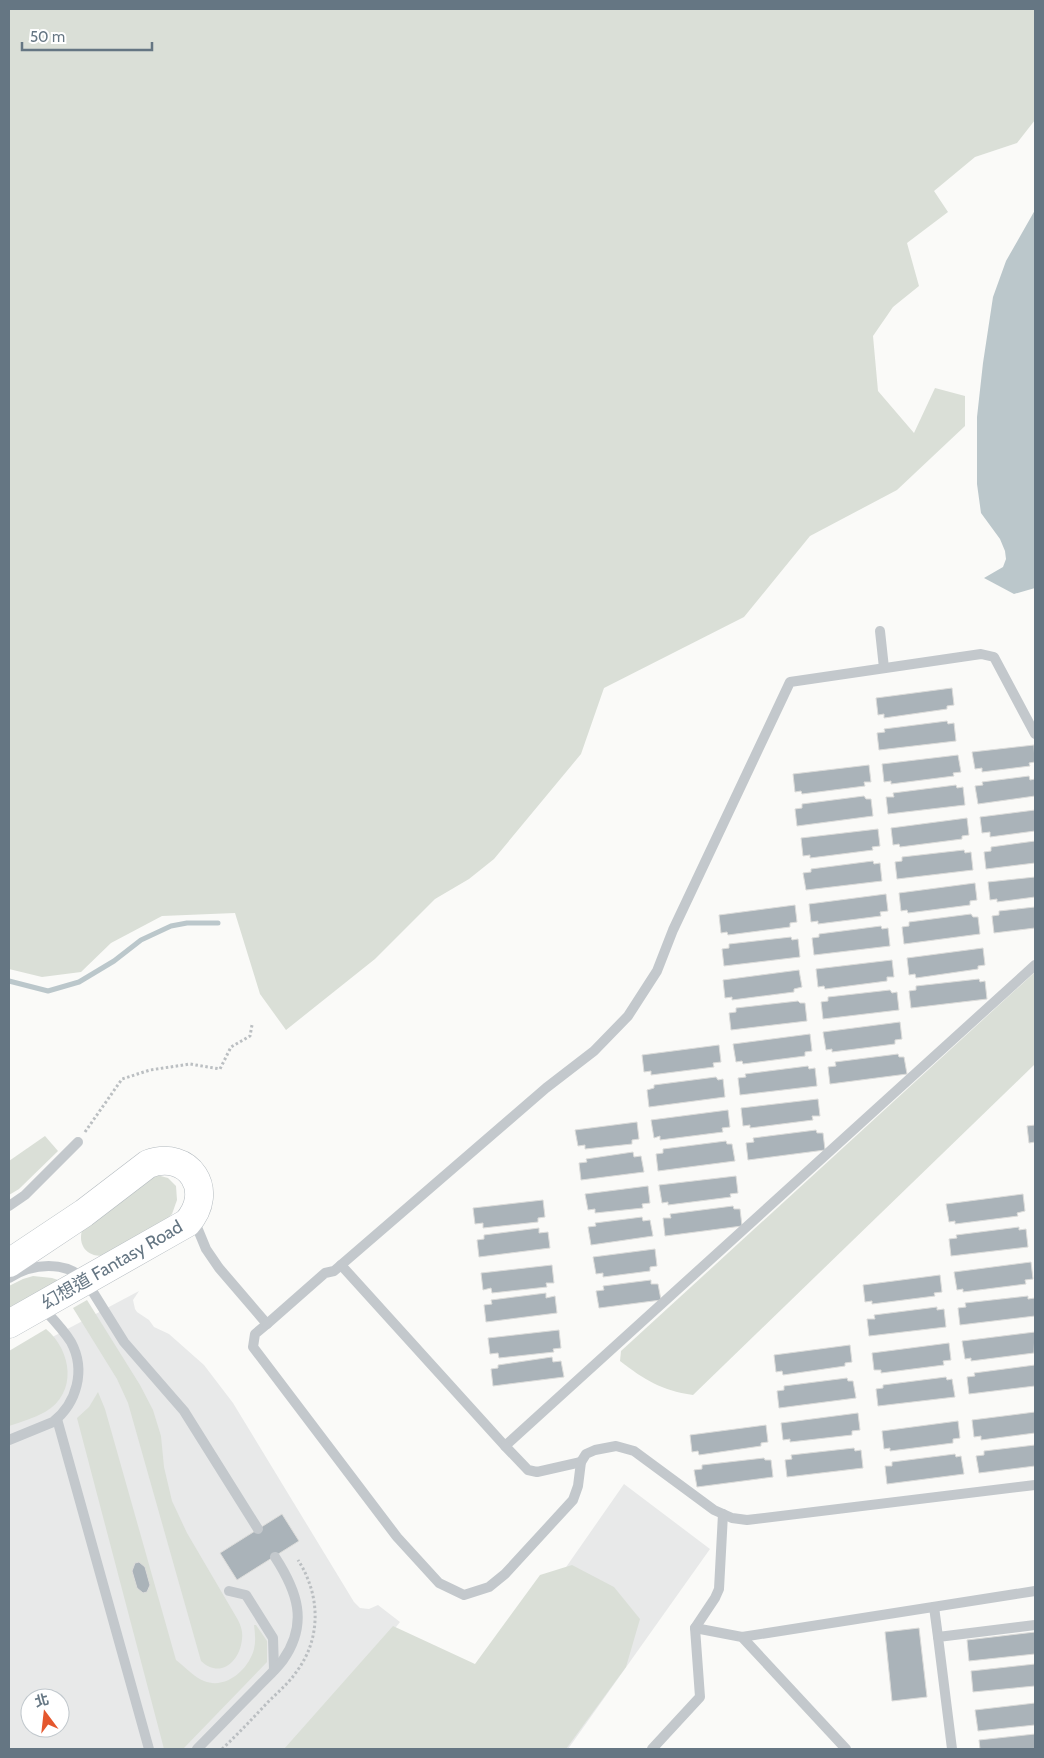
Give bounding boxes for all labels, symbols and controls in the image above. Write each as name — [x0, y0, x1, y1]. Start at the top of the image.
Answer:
scale bar — [22, 20, 152, 52]
text: 50 m — [30, 28, 65, 46]
street label: 幻想道 Fantasy Road — [38, 1216, 186, 1314]
north arrow — [20, 1688, 70, 1738]
text: 北 — [33, 1690, 51, 1711]

